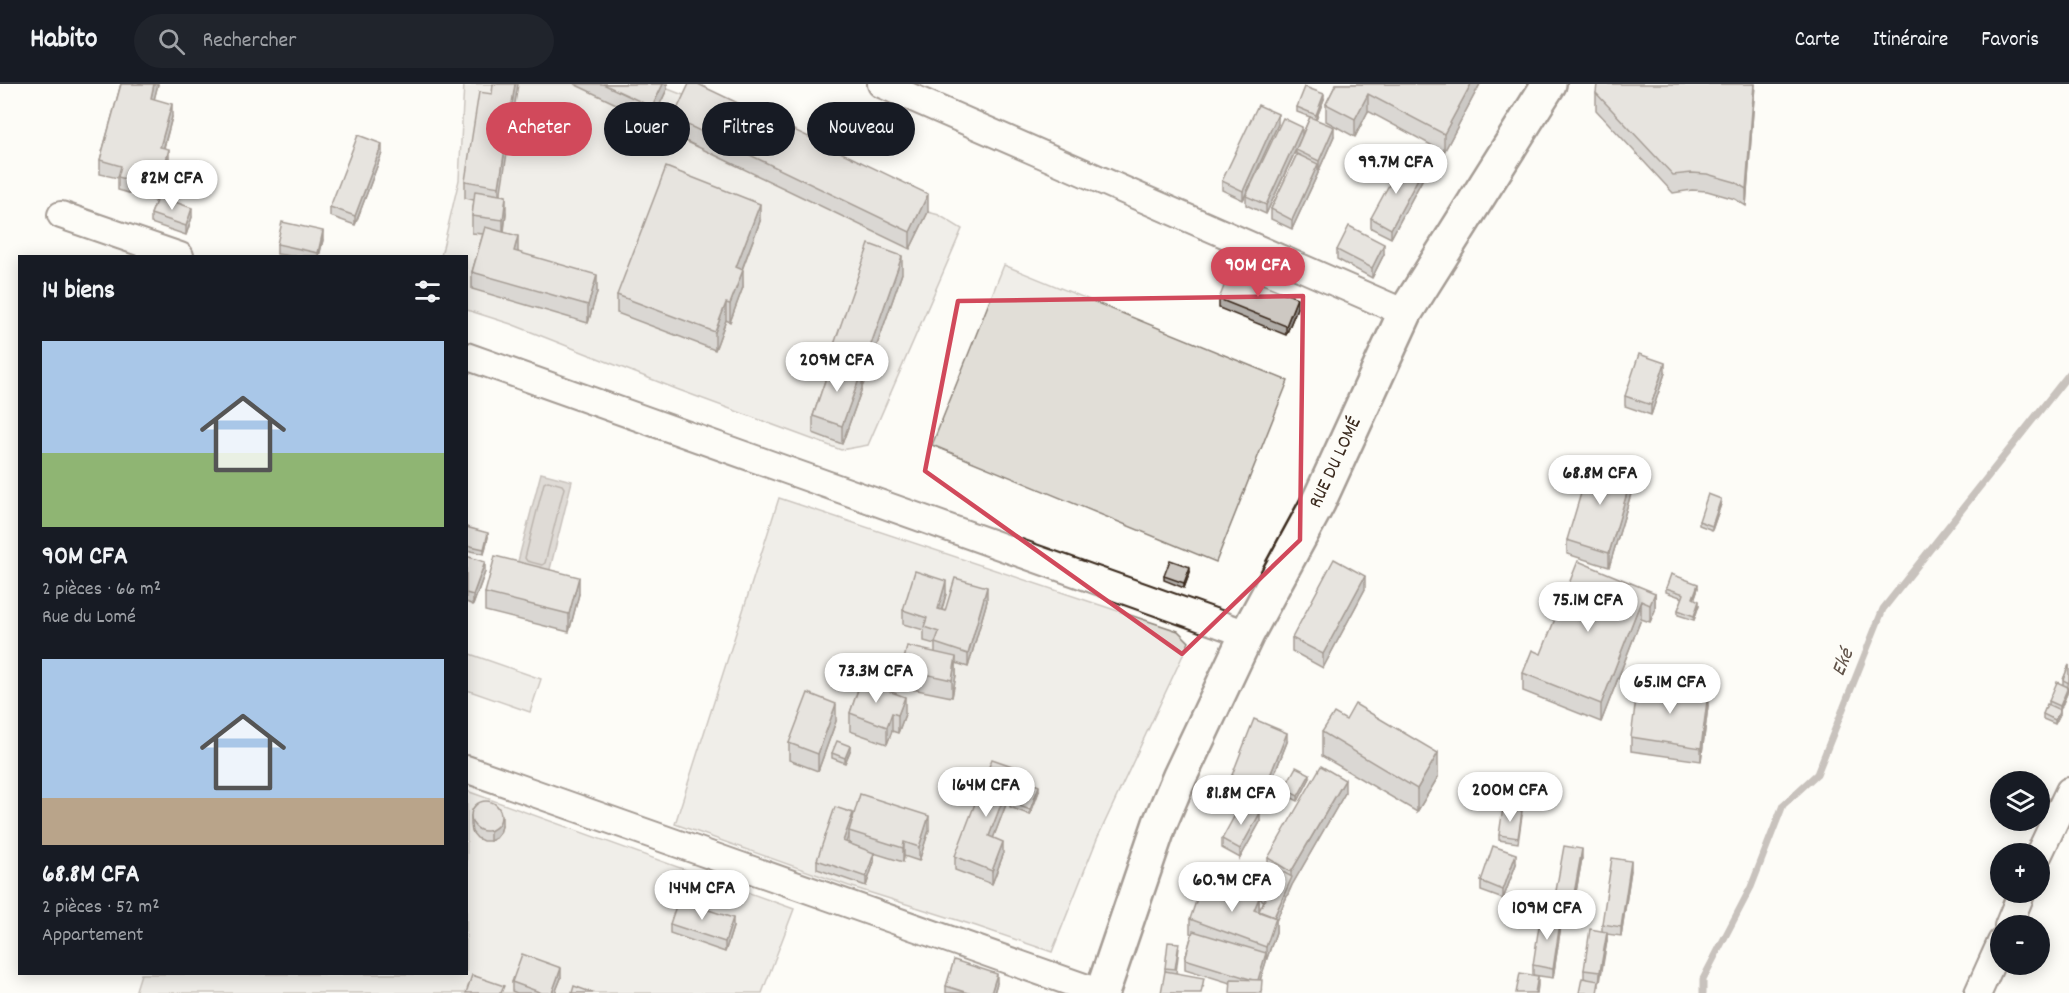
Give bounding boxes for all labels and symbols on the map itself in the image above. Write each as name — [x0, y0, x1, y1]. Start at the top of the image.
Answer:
pin: 99.7M CFA — [1327, 144, 1465, 195]
pin: 82M CFA — [117, 160, 227, 211]
pin: 90M CFA — [1203, 247, 1313, 298]
pin: 209M CFA — [775, 342, 899, 393]
street label: RUE DU LOMÉ — [1303, 413, 1369, 513]
pin: 68.8M CFA — [1531, 455, 1669, 506]
pin: 75.1M CFA — [1519, 582, 1657, 633]
water label: Eké — [1825, 642, 1864, 681]
pin: 73.3M CFA — [807, 653, 945, 704]
pin: 65.1M CFA — [1601, 664, 1739, 715]
pin: 164M CFA — [924, 767, 1048, 818]
pin: 200M CFA — [1448, 772, 1572, 823]
pin: 81.8M CFA — [1172, 775, 1310, 826]
pin: 60.9M CFA — [1163, 862, 1301, 913]
pin: 144M CFA — [640, 870, 764, 921]
pin: 109M CFA — [1485, 890, 1609, 941]

